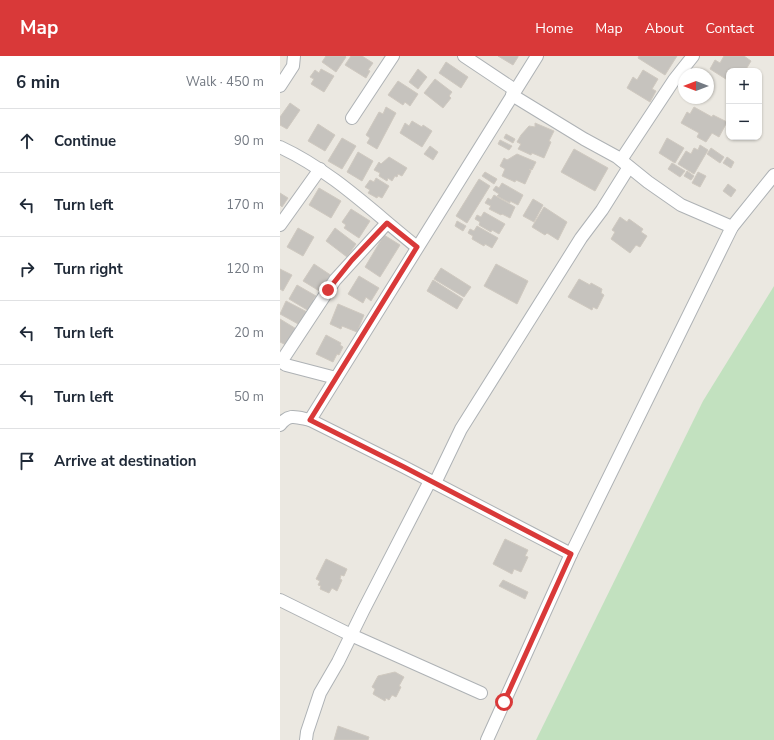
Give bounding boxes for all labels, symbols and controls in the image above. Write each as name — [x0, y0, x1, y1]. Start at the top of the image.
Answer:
text: Map — [20, 15, 58, 41]
text: Home — [535, 19, 573, 38]
text: Map — [595, 19, 623, 38]
text: About — [645, 19, 684, 38]
text: Contact — [706, 19, 754, 38]
north arrow — [678, 68, 714, 104]
map controls — [726, 68, 762, 140]
button: + — [726, 68, 762, 104]
text: 6 min — [16, 71, 60, 94]
text: Walk · 450 m — [186, 73, 264, 91]
button: − — [726, 104, 762, 140]
icon: ahead — [16, 130, 38, 152]
text: Continue — [54, 131, 116, 151]
text: 90 m — [234, 132, 264, 150]
icon: left — [16, 194, 38, 216]
text: Turn left — [54, 195, 113, 215]
text: 170 m — [226, 196, 264, 214]
icon: right — [16, 258, 38, 280]
text: Turn right — [54, 259, 123, 279]
text: 120 m — [226, 260, 264, 278]
route end — [319, 281, 337, 299]
icon: left — [16, 322, 38, 344]
text: Turn left — [54, 323, 113, 343]
text: 20 m — [234, 324, 264, 342]
icon: left — [16, 386, 38, 408]
text: Turn left — [54, 387, 113, 407]
text: 50 m — [234, 388, 264, 406]
icon: arrive — [16, 450, 38, 472]
text: Arrive at destination — [54, 451, 197, 471]
route start — [495, 693, 513, 711]

